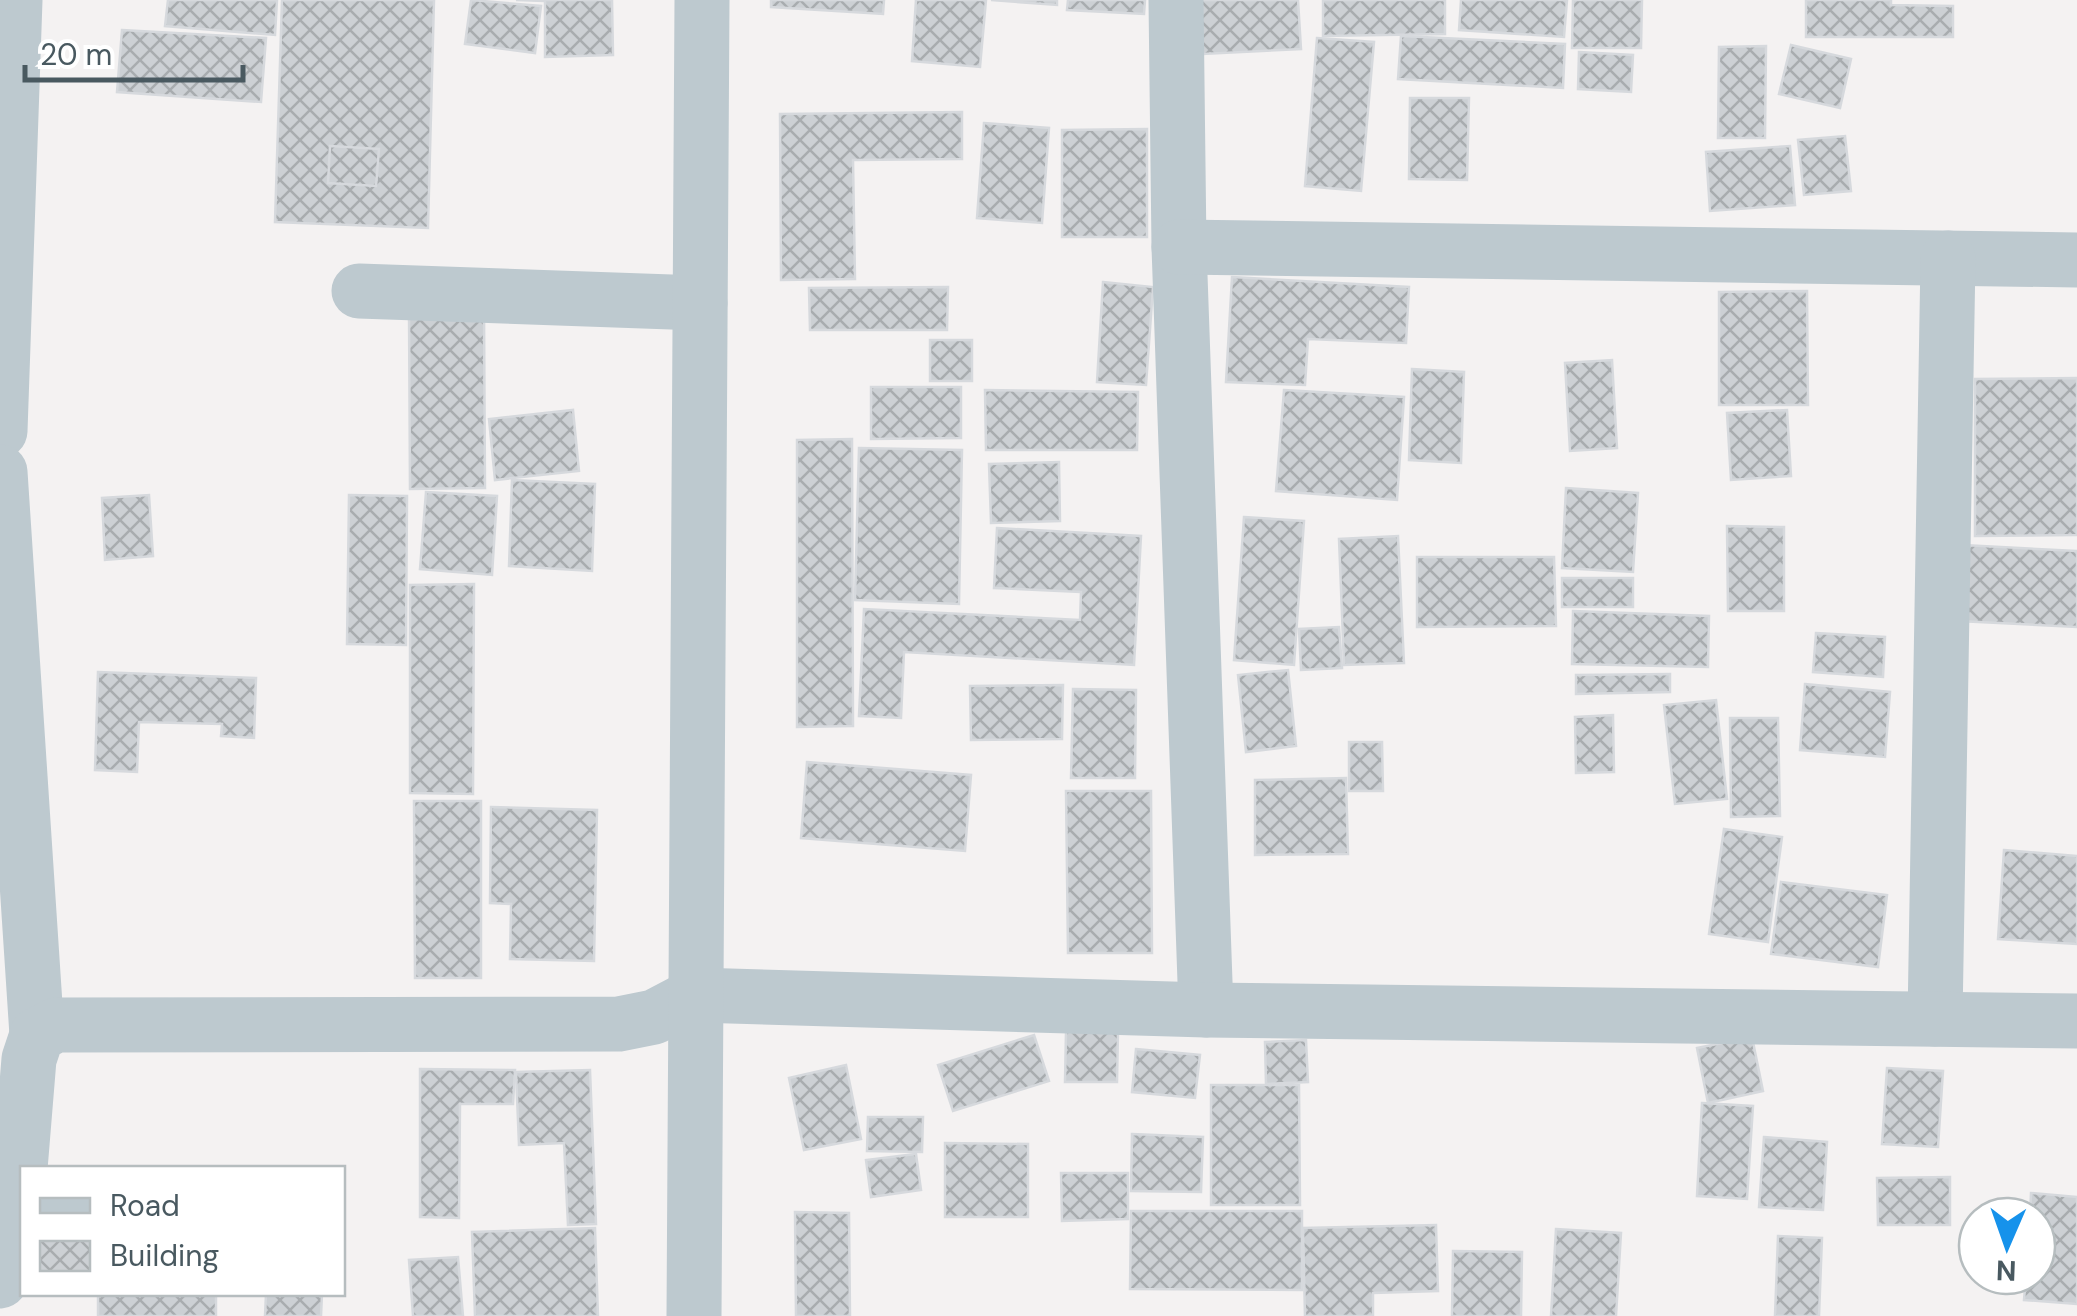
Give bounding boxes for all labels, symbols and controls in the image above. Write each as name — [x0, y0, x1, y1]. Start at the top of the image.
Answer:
scale bar — [25, 20, 242, 82]
text: 20 m — [40, 35, 112, 74]
legend — [20, 1166, 345, 1296]
text: Road — [110, 1186, 180, 1225]
north arrow — [1957, 1196, 2057, 1296]
text: Building — [110, 1236, 219, 1275]
text: N — [1995, 1252, 2017, 1289]

